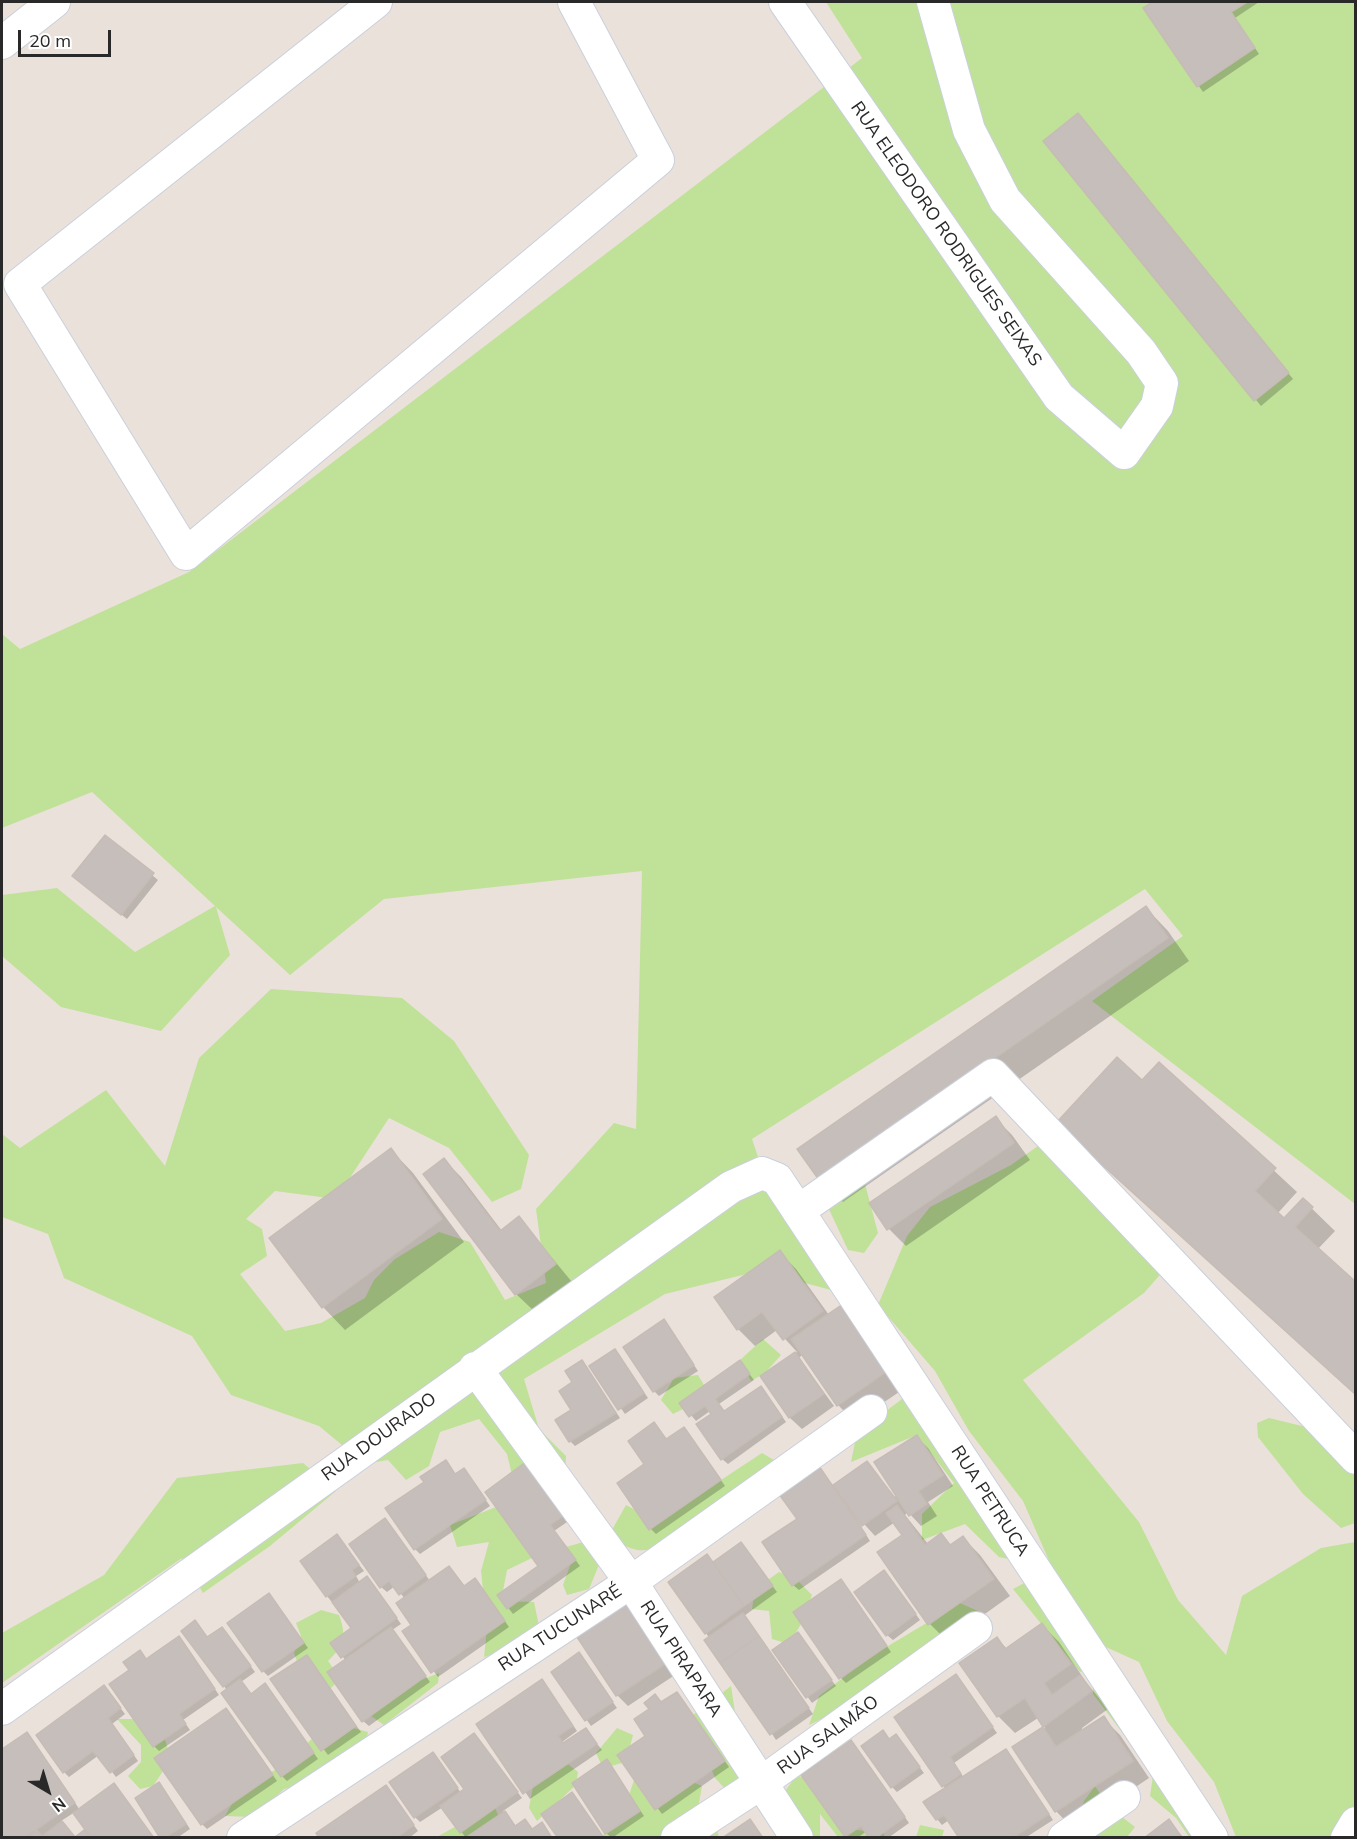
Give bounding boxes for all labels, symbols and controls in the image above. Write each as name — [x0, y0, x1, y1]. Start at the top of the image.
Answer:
scale bar — [21, 18, 114, 56]
text: 20 m — [29, 29, 71, 52]
street label: RUA ELEODORO RODRIGUES SEIXAS — [846, 97, 1046, 371]
street label: RUA DOURADO — [317, 1388, 441, 1486]
street label: RUA PETRUCA — [946, 1442, 1034, 1560]
street label: RUA TUCUNARÉ — [494, 1580, 626, 1676]
street label: RUA PIRAPARA — [635, 1597, 727, 1721]
street label: RUA SALMÃO — [773, 1691, 883, 1779]
north arrow — [18, 1761, 78, 1821]
text: N — [48, 1794, 70, 1817]

